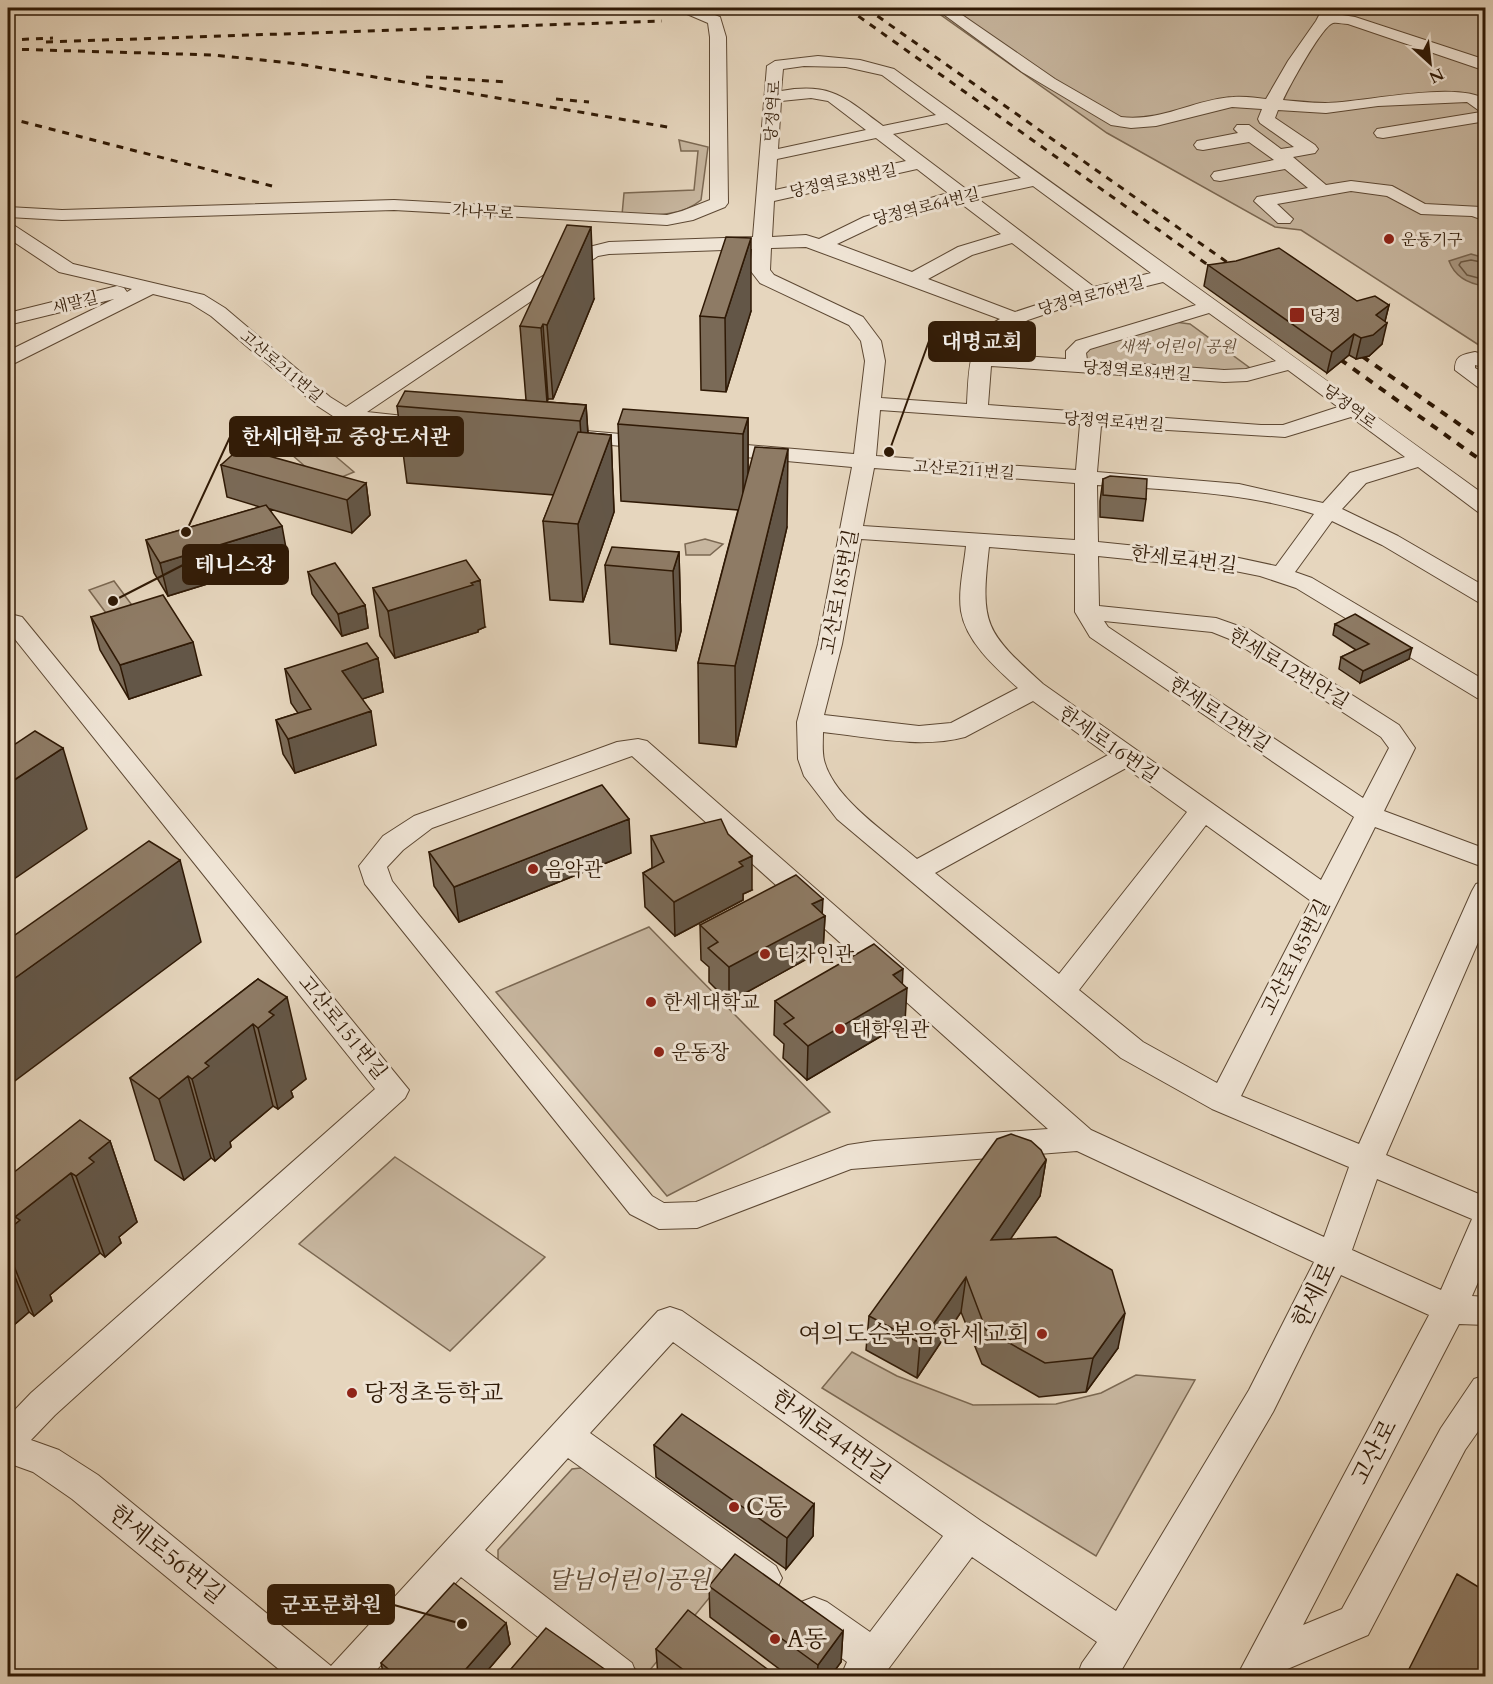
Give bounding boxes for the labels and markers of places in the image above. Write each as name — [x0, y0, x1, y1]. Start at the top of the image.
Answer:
place label: 운동기구 — [1401, 229, 1463, 251]
marker: 운동기구 — [1382, 232, 1396, 246]
place label: 당정 — [1310, 305, 1341, 327]
marker: 당정 — [1288, 306, 1306, 324]
callout: 대명교회 — [929, 322, 1035, 361]
callout: 한세대학교 중앙도서관 — [230, 417, 463, 456]
callout: 테니스장 — [183, 545, 288, 584]
place label: 음악관 — [545, 856, 604, 883]
marker: 음악관 — [526, 862, 540, 876]
place label: 디자인관 — [777, 941, 855, 968]
marker: 디자인관 — [758, 947, 772, 961]
place label: 한세대학교 — [663, 989, 760, 1016]
marker: 한세대학교 — [644, 995, 658, 1009]
place label: 대학원관 — [852, 1016, 930, 1043]
marker: 대학원관 — [833, 1022, 847, 1036]
place label: 운동장 — [671, 1039, 730, 1066]
marker: 운동장 — [652, 1045, 666, 1059]
place label: 여의도순복음한세교회 — [798, 1318, 1030, 1351]
marker: 여의도순복음한세교회 — [1035, 1327, 1049, 1341]
place label: 당정초등학교 — [364, 1377, 503, 1410]
marker: 당정초등학교 — [345, 1386, 359, 1400]
place label: C동 — [746, 1491, 788, 1524]
marker: C동 — [727, 1500, 741, 1514]
callout: 군포문화원 — [268, 1585, 394, 1624]
place label: A동 — [787, 1623, 827, 1656]
marker: A동 — [768, 1632, 782, 1646]

